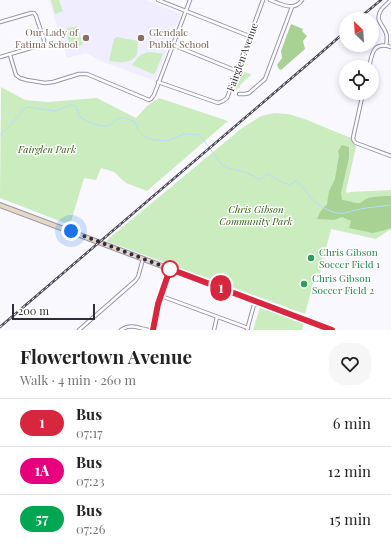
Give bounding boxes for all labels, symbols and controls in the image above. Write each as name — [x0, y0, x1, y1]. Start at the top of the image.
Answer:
north arrow — [339, 12, 379, 52]
map controls — [339, 12, 379, 100]
street label: Fairglen Avenue — [223, 21, 261, 93]
place label: Our Lady of Fatima School — [15, 25, 79, 51]
place label: Glendale Public School — [149, 25, 209, 51]
marker: Our Lady of Fatima School — [81, 33, 91, 43]
marker: Glendale Public School — [136, 33, 146, 43]
button: locate — [339, 60, 379, 100]
park label: Fairglen Park — [17, 142, 76, 156]
park label: Chris Gibson Community Park — [219, 202, 293, 228]
your location — [61, 221, 81, 241]
place label: Chris Gibson Soccer Field 1 — [319, 245, 380, 271]
marker: Chris Gibson Soccer Field 1 — [306, 253, 316, 263]
unlabelled marker — [161, 260, 179, 278]
place label: Chris Gibson Soccer Field 2 — [312, 271, 374, 297]
line badge: 1 — [208, 275, 234, 301]
text: 1 — [218, 278, 224, 297]
marker: Chris Gibson Soccer Field 2 — [299, 279, 309, 289]
scale bar — [12, 302, 95, 321]
text: 200 m — [18, 303, 49, 318]
text: Flowertown Avenue — [20, 343, 192, 369]
button: heart — [329, 343, 371, 385]
text: Walk · 4 min · 260 m — [20, 371, 136, 388]
text: Bus — [76, 404, 102, 424]
text: 1 — [39, 413, 45, 432]
text: 6 min — [333, 413, 371, 433]
text: 07:17 — [76, 424, 103, 441]
text: Bus — [76, 452, 102, 472]
text: 1A — [35, 461, 49, 480]
text: 12 min — [328, 461, 371, 481]
text: 07:23 — [76, 472, 105, 489]
text: Bus — [76, 500, 102, 520]
text: 57 — [36, 509, 48, 528]
text: 15 min — [329, 509, 371, 529]
text: 07:26 — [76, 520, 105, 537]

